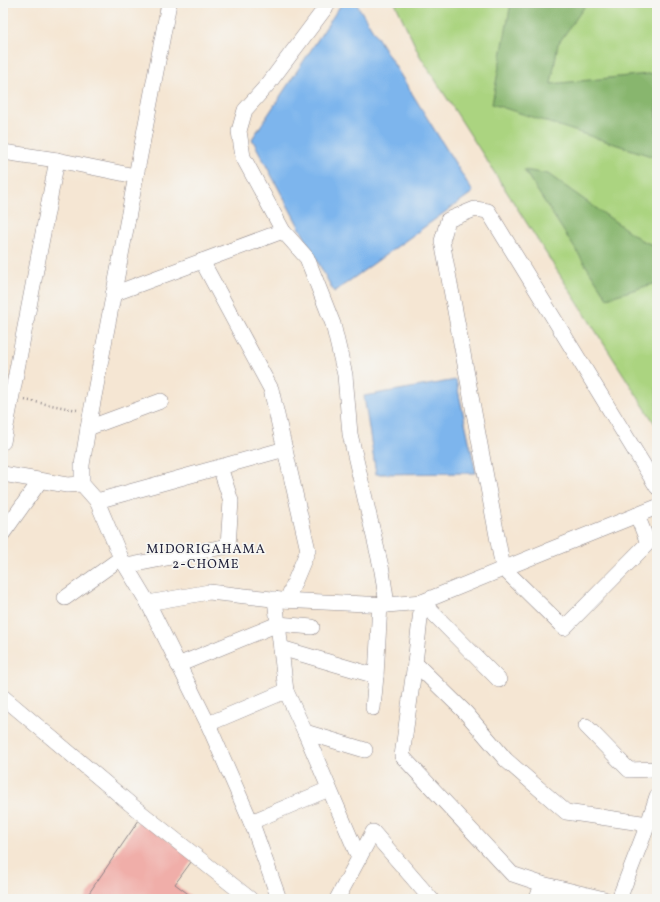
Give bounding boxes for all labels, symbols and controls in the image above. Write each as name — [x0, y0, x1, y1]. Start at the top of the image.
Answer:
district label: MIDORIGAHAMA 2-CHOME — [146, 541, 266, 574]

